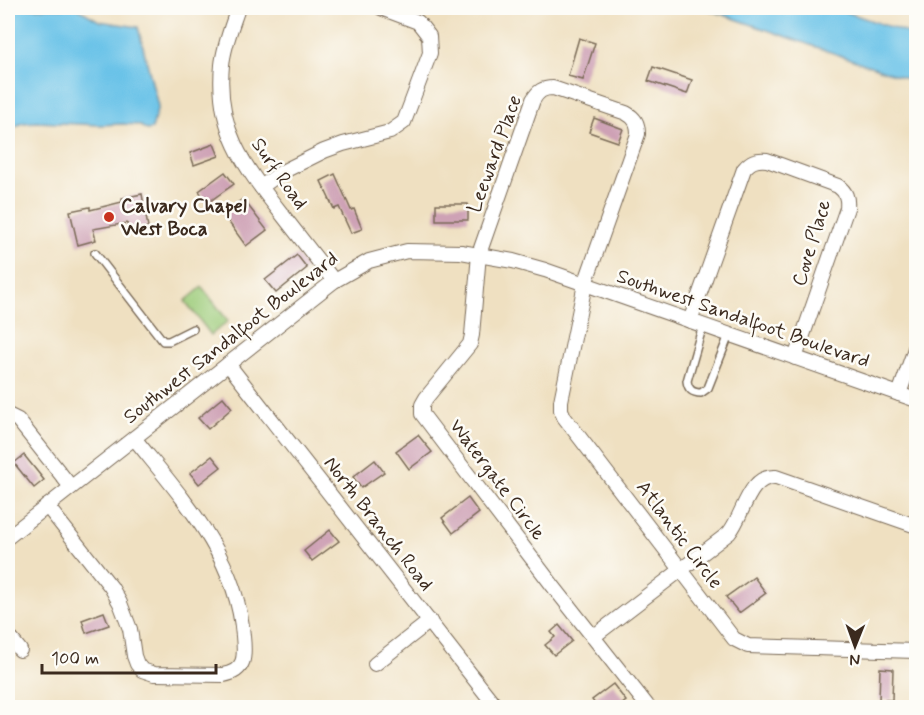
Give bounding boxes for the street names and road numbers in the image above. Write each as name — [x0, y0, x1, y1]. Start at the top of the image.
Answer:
street label: Leeward Place — [461, 91, 529, 217]
street label: Surf Road — [244, 133, 314, 215]
street label: Cove Place — [786, 196, 838, 290]
street label: Southwest Sandalfoot Boulevard — [118, 246, 345, 432]
street label: Southwest Sandalfoot Boulevard — [612, 263, 873, 377]
street label: Watergate Circle — [443, 414, 551, 546]
street label: North Branch Road — [317, 451, 439, 597]
street label: Atlantic Circle — [629, 475, 729, 595]

